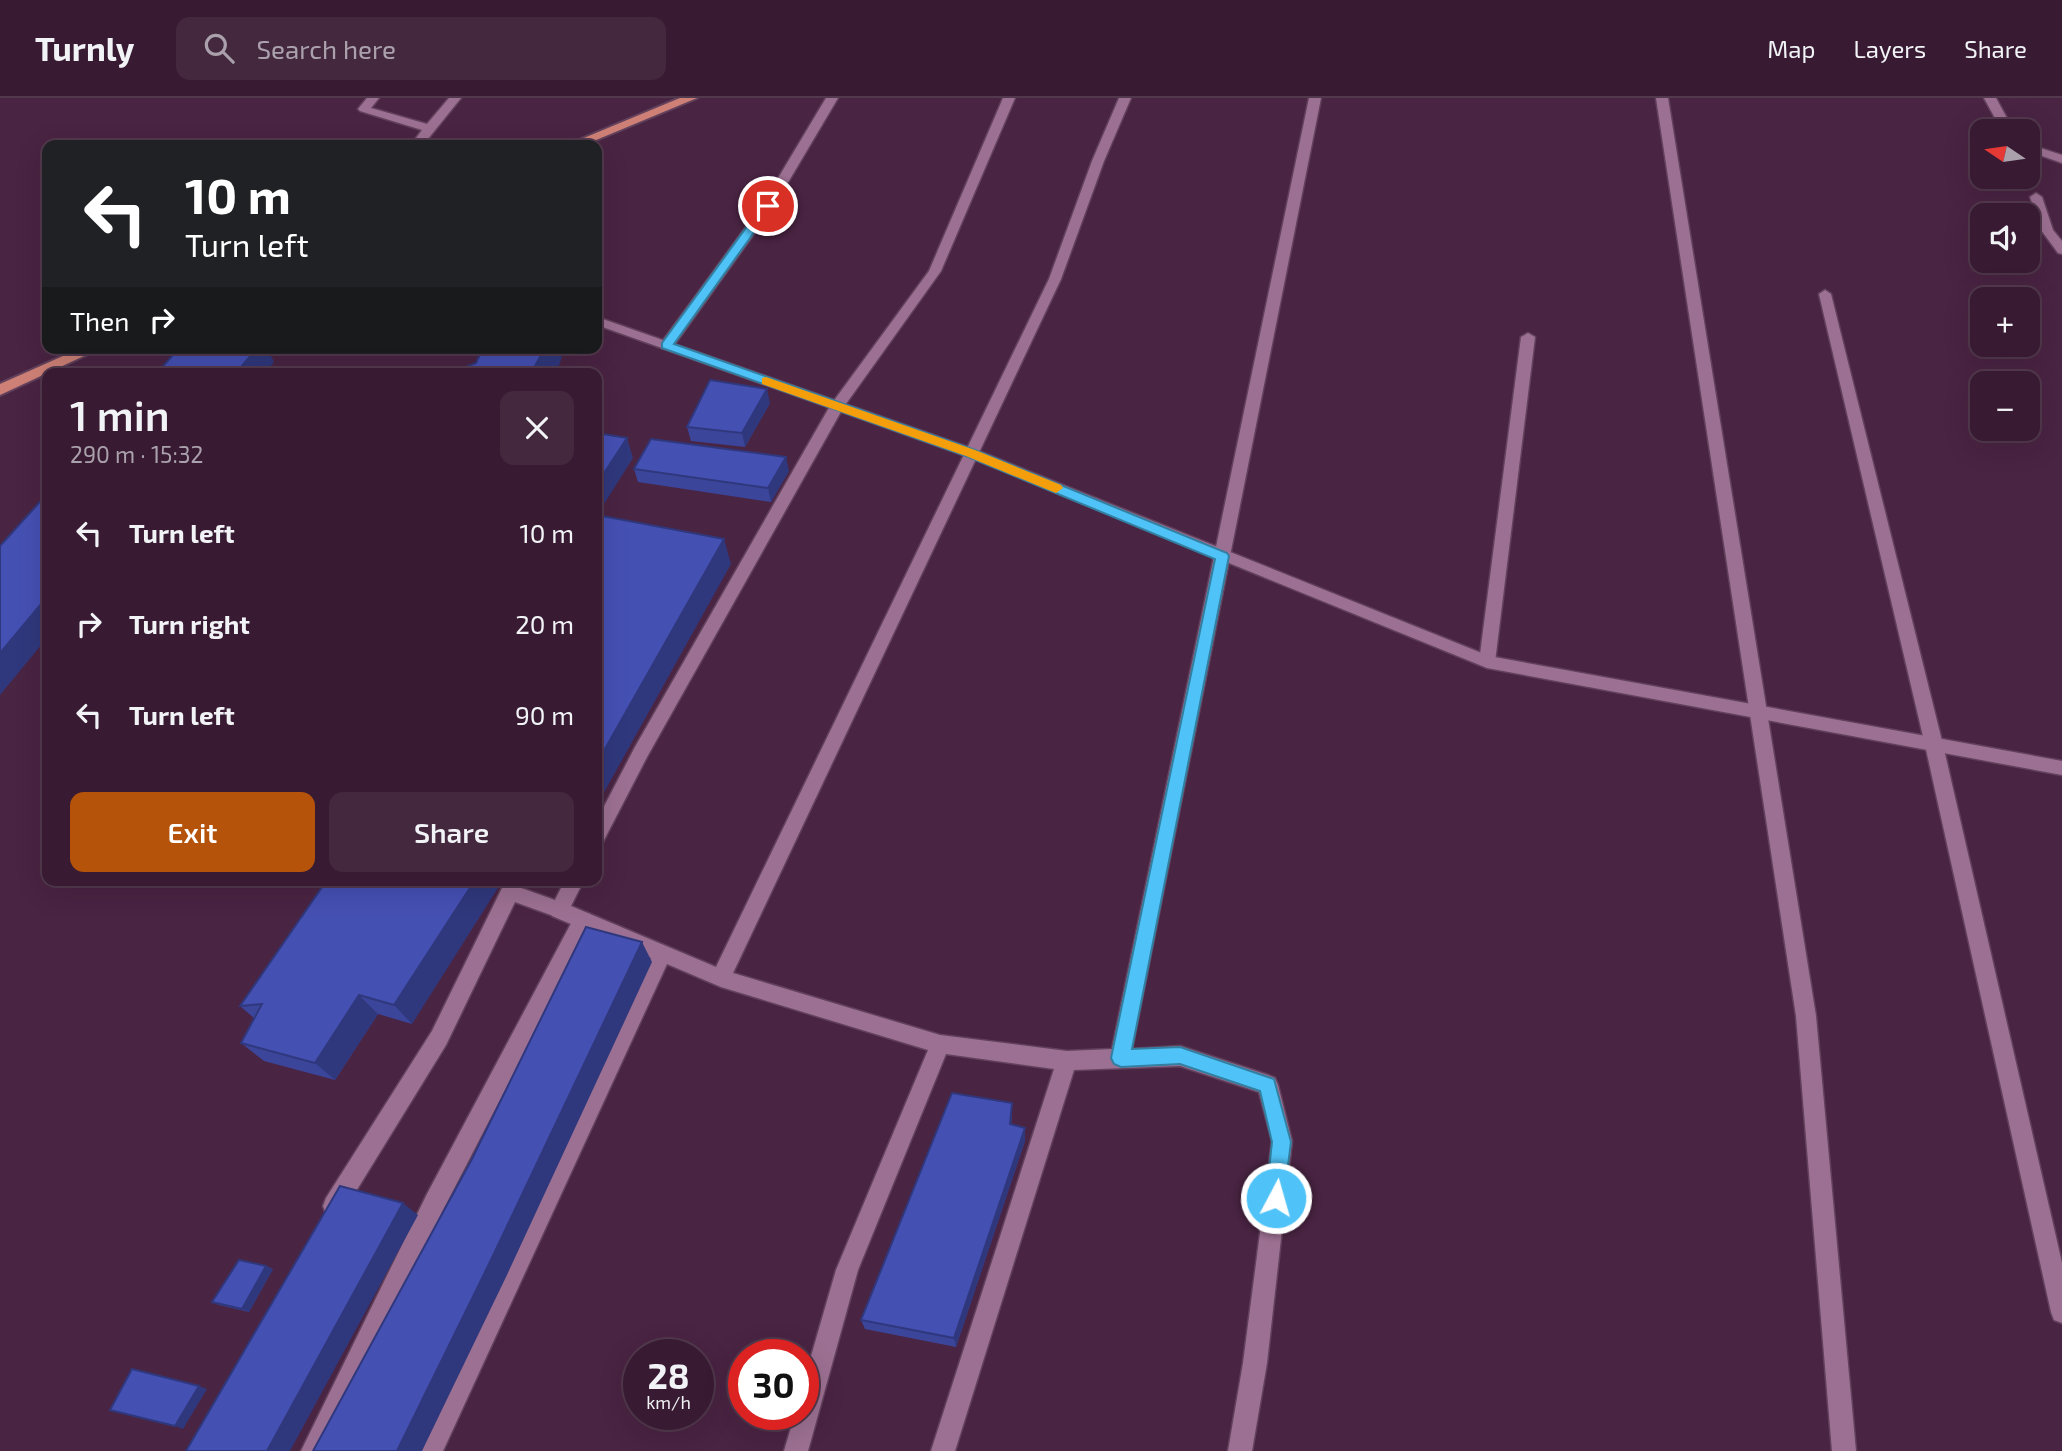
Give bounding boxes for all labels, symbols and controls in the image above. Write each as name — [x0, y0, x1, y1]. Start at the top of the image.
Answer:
search box — [176, 17, 666, 80]
text: Turnly — [35, 28, 134, 68]
icon: search — [200, 29, 238, 67]
text: Search here — [256, 33, 396, 64]
text: Map — [1767, 34, 1815, 63]
text: Layers — [1853, 34, 1926, 63]
text: Share — [1964, 34, 2027, 63]
north arrow — [1970, 119, 2040, 189]
map controls — [1970, 119, 2040, 441]
text: 10 m — [185, 165, 291, 224]
icon: left — [70, 168, 161, 259]
pin — [738, 176, 798, 236]
icon: arrive — [749, 187, 787, 225]
button: sound — [1970, 203, 2040, 273]
text: Turn left — [185, 225, 309, 263]
button: + — [1970, 287, 2040, 357]
icon: right — [143, 301, 181, 339]
text: Then — [70, 305, 129, 336]
button: − — [1970, 371, 2040, 441]
text: 1 min — [70, 389, 170, 439]
button: close — [500, 391, 574, 465]
text: 290 m · 15:32 — [70, 440, 204, 468]
icon: left — [70, 514, 108, 552]
text: Turn left — [129, 517, 235, 548]
text: 10 m — [519, 517, 574, 548]
icon: right — [70, 605, 108, 643]
text: Turn right — [129, 608, 250, 639]
text: 20 m — [515, 608, 574, 639]
icon: left — [70, 696, 108, 734]
text: Turn left — [129, 699, 235, 730]
text: 90 m — [515, 699, 574, 730]
button: Exit — [70, 792, 315, 872]
button: Share — [329, 792, 574, 872]
position arrow — [1239, 1161, 1313, 1235]
speed limit sign: 30 — [728, 1339, 819, 1430]
text: 28 — [647, 1354, 690, 1396]
text: km/h — [646, 1391, 691, 1413]

